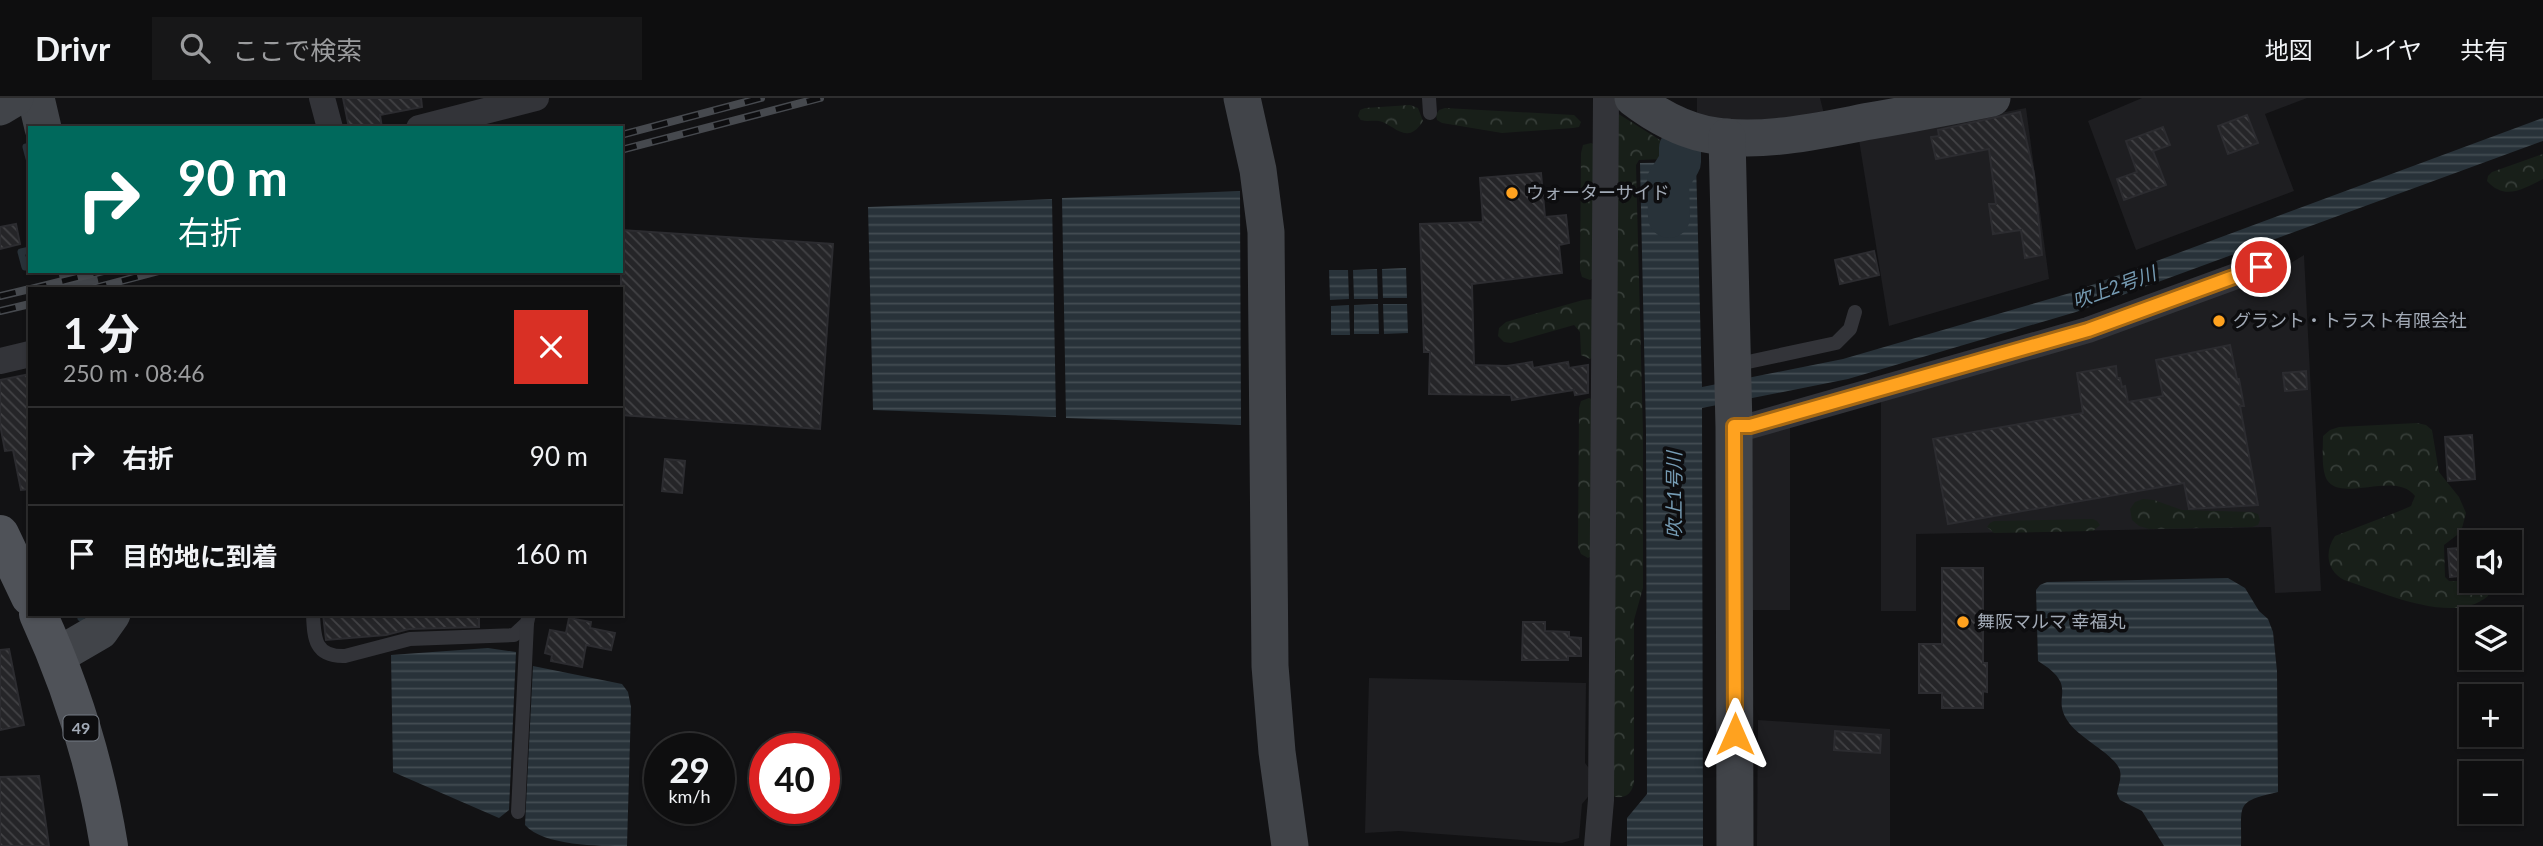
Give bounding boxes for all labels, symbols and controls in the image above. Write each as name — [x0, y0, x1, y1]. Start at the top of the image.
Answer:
search box — [152, 17, 642, 80]
text: Drivr — [35, 28, 110, 68]
icon: search — [176, 29, 214, 67]
text: ここで検索 — [232, 34, 362, 66]
text: 地図 — [2265, 35, 2313, 64]
text: レイヤ — [2351, 35, 2422, 64]
text: 共有 — [2460, 35, 2508, 64]
text: 90 m — [178, 148, 288, 206]
icon: right — [63, 154, 154, 245]
place label: ウォーターサイド — [1526, 181, 1670, 203]
marker: ウォーターサイド — [1504, 185, 1520, 201]
text: 右折 — [178, 212, 242, 251]
pin — [2231, 237, 2291, 297]
icon: arrive — [2242, 248, 2280, 286]
water label: 吹上2号川 — [2069, 260, 2161, 312]
text: 1 分 — [63, 308, 140, 358]
place label: グラント・トラスト有限会社 — [2233, 309, 2467, 331]
button: close — [514, 310, 588, 384]
marker: グラント・トラスト有限会社 — [2211, 313, 2227, 329]
text: 250 m · 08:46 — [63, 359, 205, 387]
icon: right — [63, 437, 101, 475]
text: 90 m — [530, 440, 588, 472]
text: 右折 — [122, 442, 174, 474]
water label: 吹上1号川 — [1662, 449, 1685, 539]
map controls — [2459, 530, 2522, 824]
button: sound — [2459, 530, 2522, 593]
icon: arrive — [63, 535, 101, 573]
text: 160 m — [515, 538, 588, 570]
text: 目的地に到着 — [122, 540, 278, 572]
button: layers — [2459, 607, 2522, 670]
place label: 舞阪マルマ 幸福丸 — [1977, 610, 2126, 632]
marker: 舞阪マルマ 幸福丸 — [1955, 614, 1971, 630]
button: + — [2459, 684, 2522, 747]
position arrow — [1698, 697, 1772, 771]
road number: 49 — [64, 716, 98, 740]
speed limit sign: 40 — [749, 733, 840, 824]
text: 29 — [669, 748, 710, 790]
button: − — [2459, 761, 2522, 824]
text: km/h — [668, 785, 711, 807]

